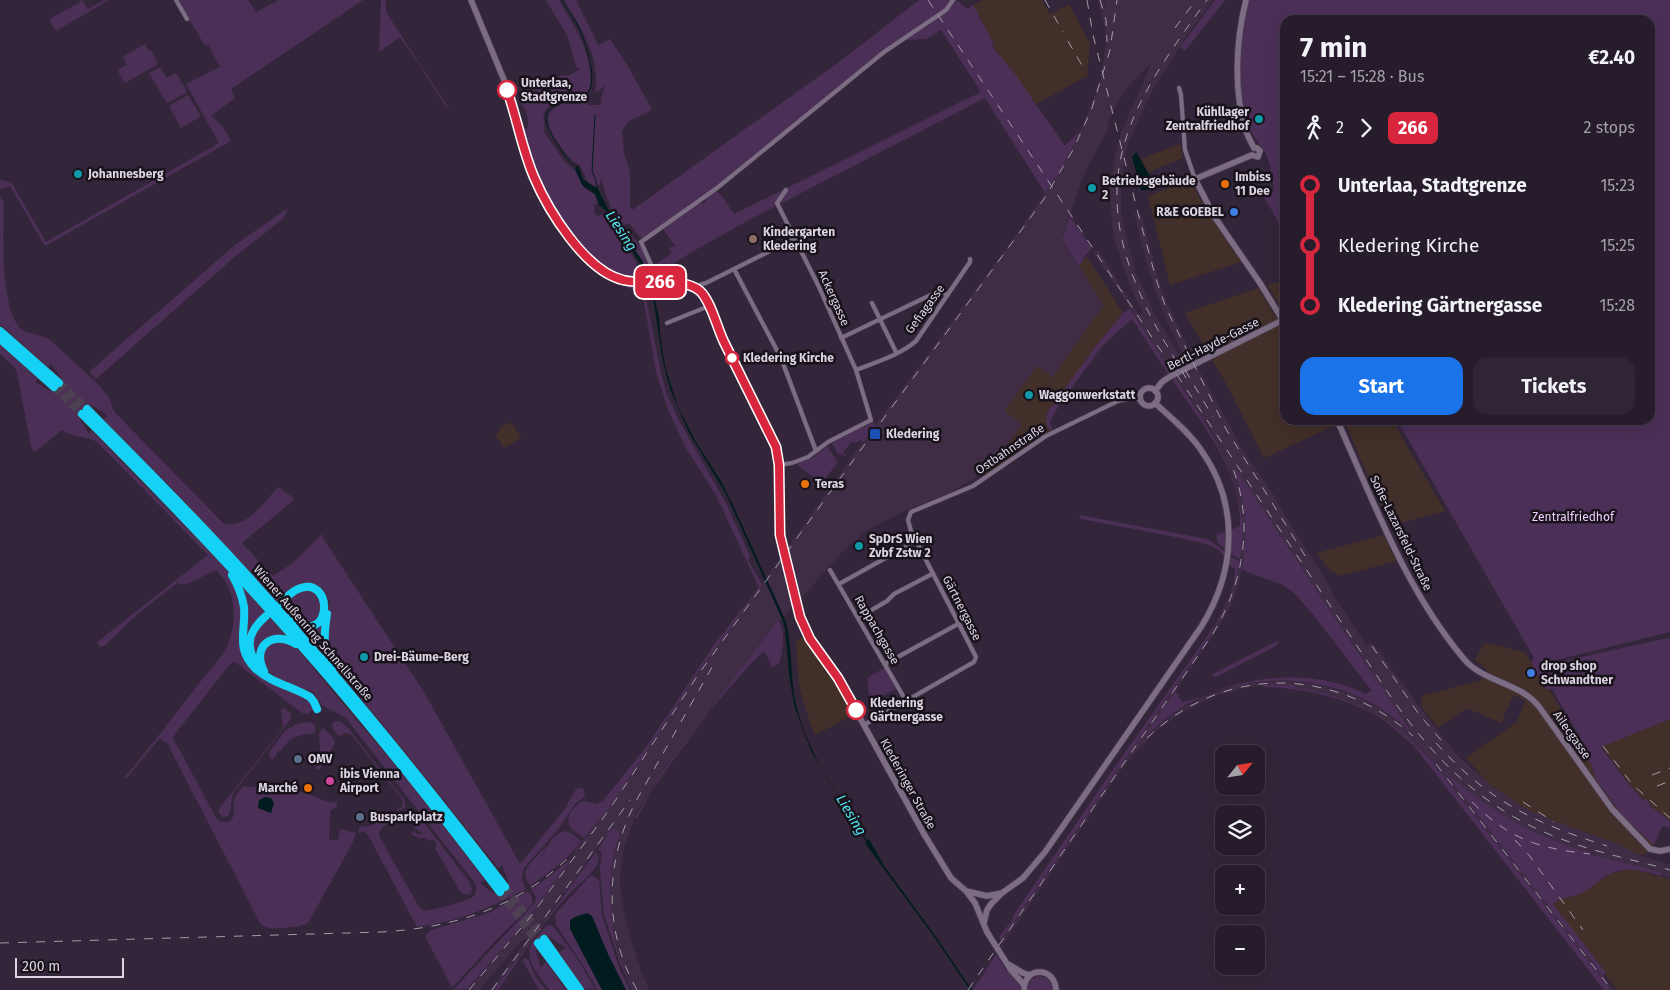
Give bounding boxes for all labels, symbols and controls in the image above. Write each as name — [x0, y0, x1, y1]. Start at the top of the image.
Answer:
text: 7 min — [1300, 31, 1367, 64]
text: €2.40 — [1588, 46, 1635, 69]
text: 15:21 – 15:28 · Bus — [1300, 67, 1424, 86]
place label: Unterlaa, Stadtgrenze — [521, 76, 588, 104]
marker: Unterlaa, Stadtgrenze — [497, 80, 517, 100]
place label: Kühllager Zentralfriedhof — [1166, 105, 1251, 133]
marker: Kühllager Zentralfriedhof — [1253, 113, 1265, 125]
icon: walk — [1300, 114, 1328, 142]
icon: forward — [1352, 114, 1380, 142]
text: 266 — [1398, 117, 1428, 139]
text: 2 — [1336, 118, 1344, 137]
text: 2 stops — [1584, 118, 1635, 137]
place label: Johannesberg — [87, 167, 164, 181]
marker: Johannesberg — [72, 168, 84, 180]
place label: Imbiss 11 Dee — [1235, 170, 1271, 198]
place label: Betriebsgebäude 2 — [1102, 174, 1196, 202]
text: Unterlaa, Stadtgrenze — [1338, 174, 1527, 197]
text: 15:23 — [1600, 176, 1635, 195]
marker: Imbiss 11 Dee — [1219, 178, 1231, 190]
marker: Betriebsgebäude 2 — [1086, 182, 1098, 194]
place label: R&E GOEBEL — [1156, 205, 1224, 219]
marker: R&E GOEBEL — [1228, 206, 1240, 218]
water label: Liesing — [602, 208, 640, 254]
place label: Kindergarten Kledering — [763, 225, 835, 253]
marker: Kindergarten Kledering — [747, 233, 759, 245]
text: Kledering Kirche — [1338, 234, 1479, 257]
text: 15:25 — [1600, 236, 1635, 255]
line badge: 266 — [631, 266, 689, 298]
street label: Ackergasse — [815, 268, 853, 328]
text: 266 — [645, 271, 675, 293]
street label: Gefiagasse — [902, 282, 948, 336]
text: Kledering Gärtnergasse — [1338, 294, 1542, 317]
text: 15:28 — [1599, 296, 1635, 315]
street label: Bertl-Hayde-Gasse — [1165, 315, 1261, 373]
marker: Kledering Kirche — [725, 351, 739, 365]
place label: Kledering Kirche — [743, 351, 834, 365]
button: Start — [1300, 357, 1463, 415]
button: Tickets — [1473, 357, 1635, 415]
place label: Waggonwerkstatt — [1039, 388, 1136, 402]
marker: Waggonwerkstatt — [1023, 389, 1035, 401]
street label: Ostbahnstraße — [973, 421, 1047, 477]
marker: Kledering — [868, 427, 882, 441]
place label: Kledering — [886, 427, 940, 441]
street label: Sofie-Lazarsfeld-Straße — [1367, 473, 1435, 593]
place label: Teras — [815, 477, 844, 491]
marker: Teras — [799, 478, 811, 490]
park label: Zentralfriedhof — [1532, 510, 1615, 524]
place label: SpDrS Wien Zvbf Zstw 2 — [869, 532, 933, 560]
marker: SpDrS Wien Zvbf Zstw 2 — [853, 540, 865, 552]
street label: Wiener Außenring Schnellstraße — [250, 563, 376, 703]
street label: Gärtnergasse — [940, 573, 984, 643]
street label: Rappachgasse — [852, 593, 902, 667]
place label: Drei-Bäume-Berg — [374, 650, 469, 664]
marker: Drei-Bäume-Berg — [358, 651, 370, 663]
place label: drop shop Schwandtner — [1541, 659, 1613, 687]
marker: drop shop Schwandtner — [1525, 667, 1537, 679]
place label: Kledering Gärtnergasse — [870, 696, 943, 724]
marker: Kledering Gärtnergasse — [846, 700, 866, 720]
street label: Ailecgasse — [1550, 708, 1594, 762]
street label: Klederinger Straße — [877, 736, 939, 832]
north arrow — [1215, 745, 1265, 795]
map controls — [1215, 745, 1265, 975]
place label: OMV — [308, 752, 334, 766]
marker: OMV — [292, 753, 304, 765]
place label: ibis Vienna Airport — [339, 767, 400, 795]
marker: ibis Vienna Airport — [324, 775, 336, 787]
place label: Marché — [258, 781, 298, 795]
marker: Marché — [302, 782, 314, 794]
water label: Liesing — [832, 791, 870, 839]
button: layers — [1215, 805, 1265, 855]
place label: Busparkplatz — [370, 810, 443, 824]
marker: Busparkplatz — [354, 811, 366, 823]
button: + — [1215, 865, 1265, 915]
button: − — [1215, 925, 1265, 975]
scale bar — [15, 955, 124, 978]
text: 200 m — [22, 958, 60, 975]

